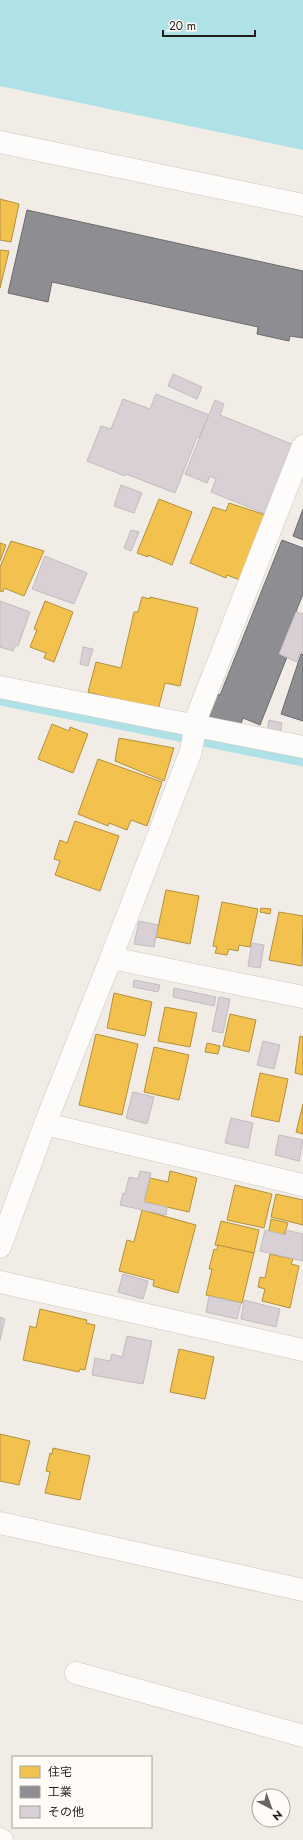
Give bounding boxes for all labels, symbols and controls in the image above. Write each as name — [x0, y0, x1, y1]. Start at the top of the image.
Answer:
scale bar — [163, 12, 255, 38]
text: 20 m — [169, 17, 196, 35]
legend — [12, 1756, 152, 1828]
text: 住宅 — [48, 1763, 72, 1781]
text: 工業 — [48, 1783, 72, 1801]
north arrow — [251, 1788, 291, 1828]
text: その他 — [48, 1803, 84, 1821]
text: N — [269, 1807, 286, 1824]

